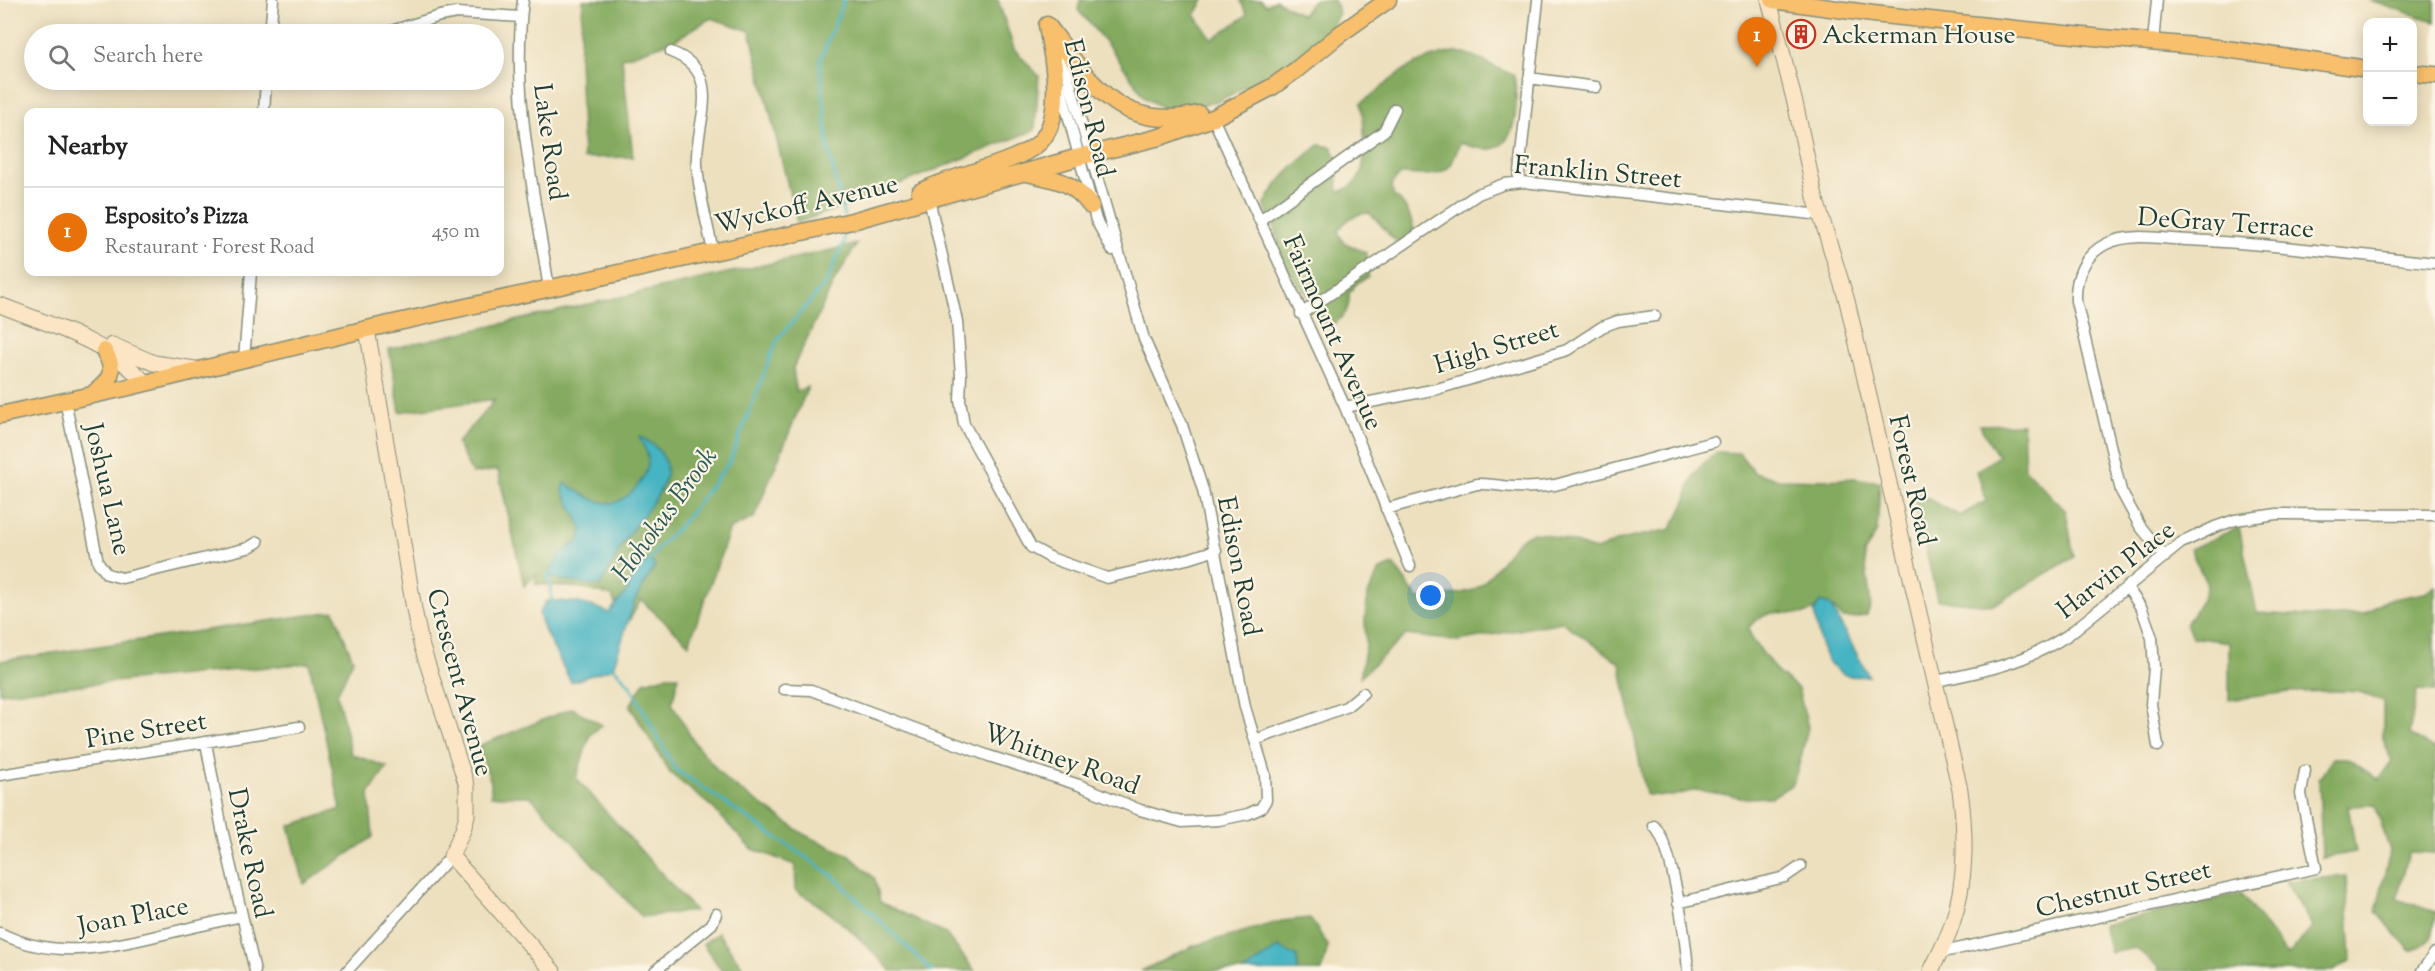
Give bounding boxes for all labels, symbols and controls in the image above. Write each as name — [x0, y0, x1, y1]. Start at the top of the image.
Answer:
pin: 1 — [1738, 17, 1776, 67]
building icon: Ackerman House — [1785, 18, 1817, 50]
place label: Ackerman House — [1822, 18, 2016, 55]
map controls — [2363, 18, 2417, 126]
button: + — [2363, 18, 2417, 72]
search box — [24, 24, 504, 90]
street label: Edison Road — [1052, 35, 1123, 182]
icon: search — [45, 41, 78, 74]
text: Search here — [93, 41, 203, 73]
button: − — [2363, 72, 2417, 126]
street label: Lake Road — [522, 82, 575, 203]
text: Nearby — [48, 129, 128, 166]
street label: Franklin Street — [1513, 148, 1683, 199]
street label: Wyckoff Avenue — [711, 166, 902, 245]
street label: DeGray Terrace — [2136, 200, 2315, 249]
text: Esposito's Pizza — [105, 202, 249, 234]
text: 1 — [64, 218, 71, 247]
text: 450 m — [432, 218, 480, 247]
street label: Fairmount Avenue — [1272, 230, 1391, 436]
text: Restaurant · Forest Road — [105, 234, 314, 263]
street label: High Street — [1430, 312, 1564, 385]
street label: Forest Road — [1878, 412, 1944, 550]
street label: Joshua Lane — [73, 418, 140, 559]
water label: Hohokus Brook — [604, 440, 728, 591]
street label: Edison Road — [1206, 493, 1269, 640]
street label: Harvin Place — [2050, 513, 2184, 629]
your location — [1416, 581, 1445, 610]
street label: Crescent Avenue — [416, 585, 501, 781]
street label: Pine Street — [83, 704, 209, 759]
street label: Whitney Road — [978, 715, 1145, 806]
street label: Drake Road — [217, 785, 280, 922]
street label: Chestnut Street — [2032, 852, 2215, 929]
street label: Joan Place — [73, 889, 192, 947]

